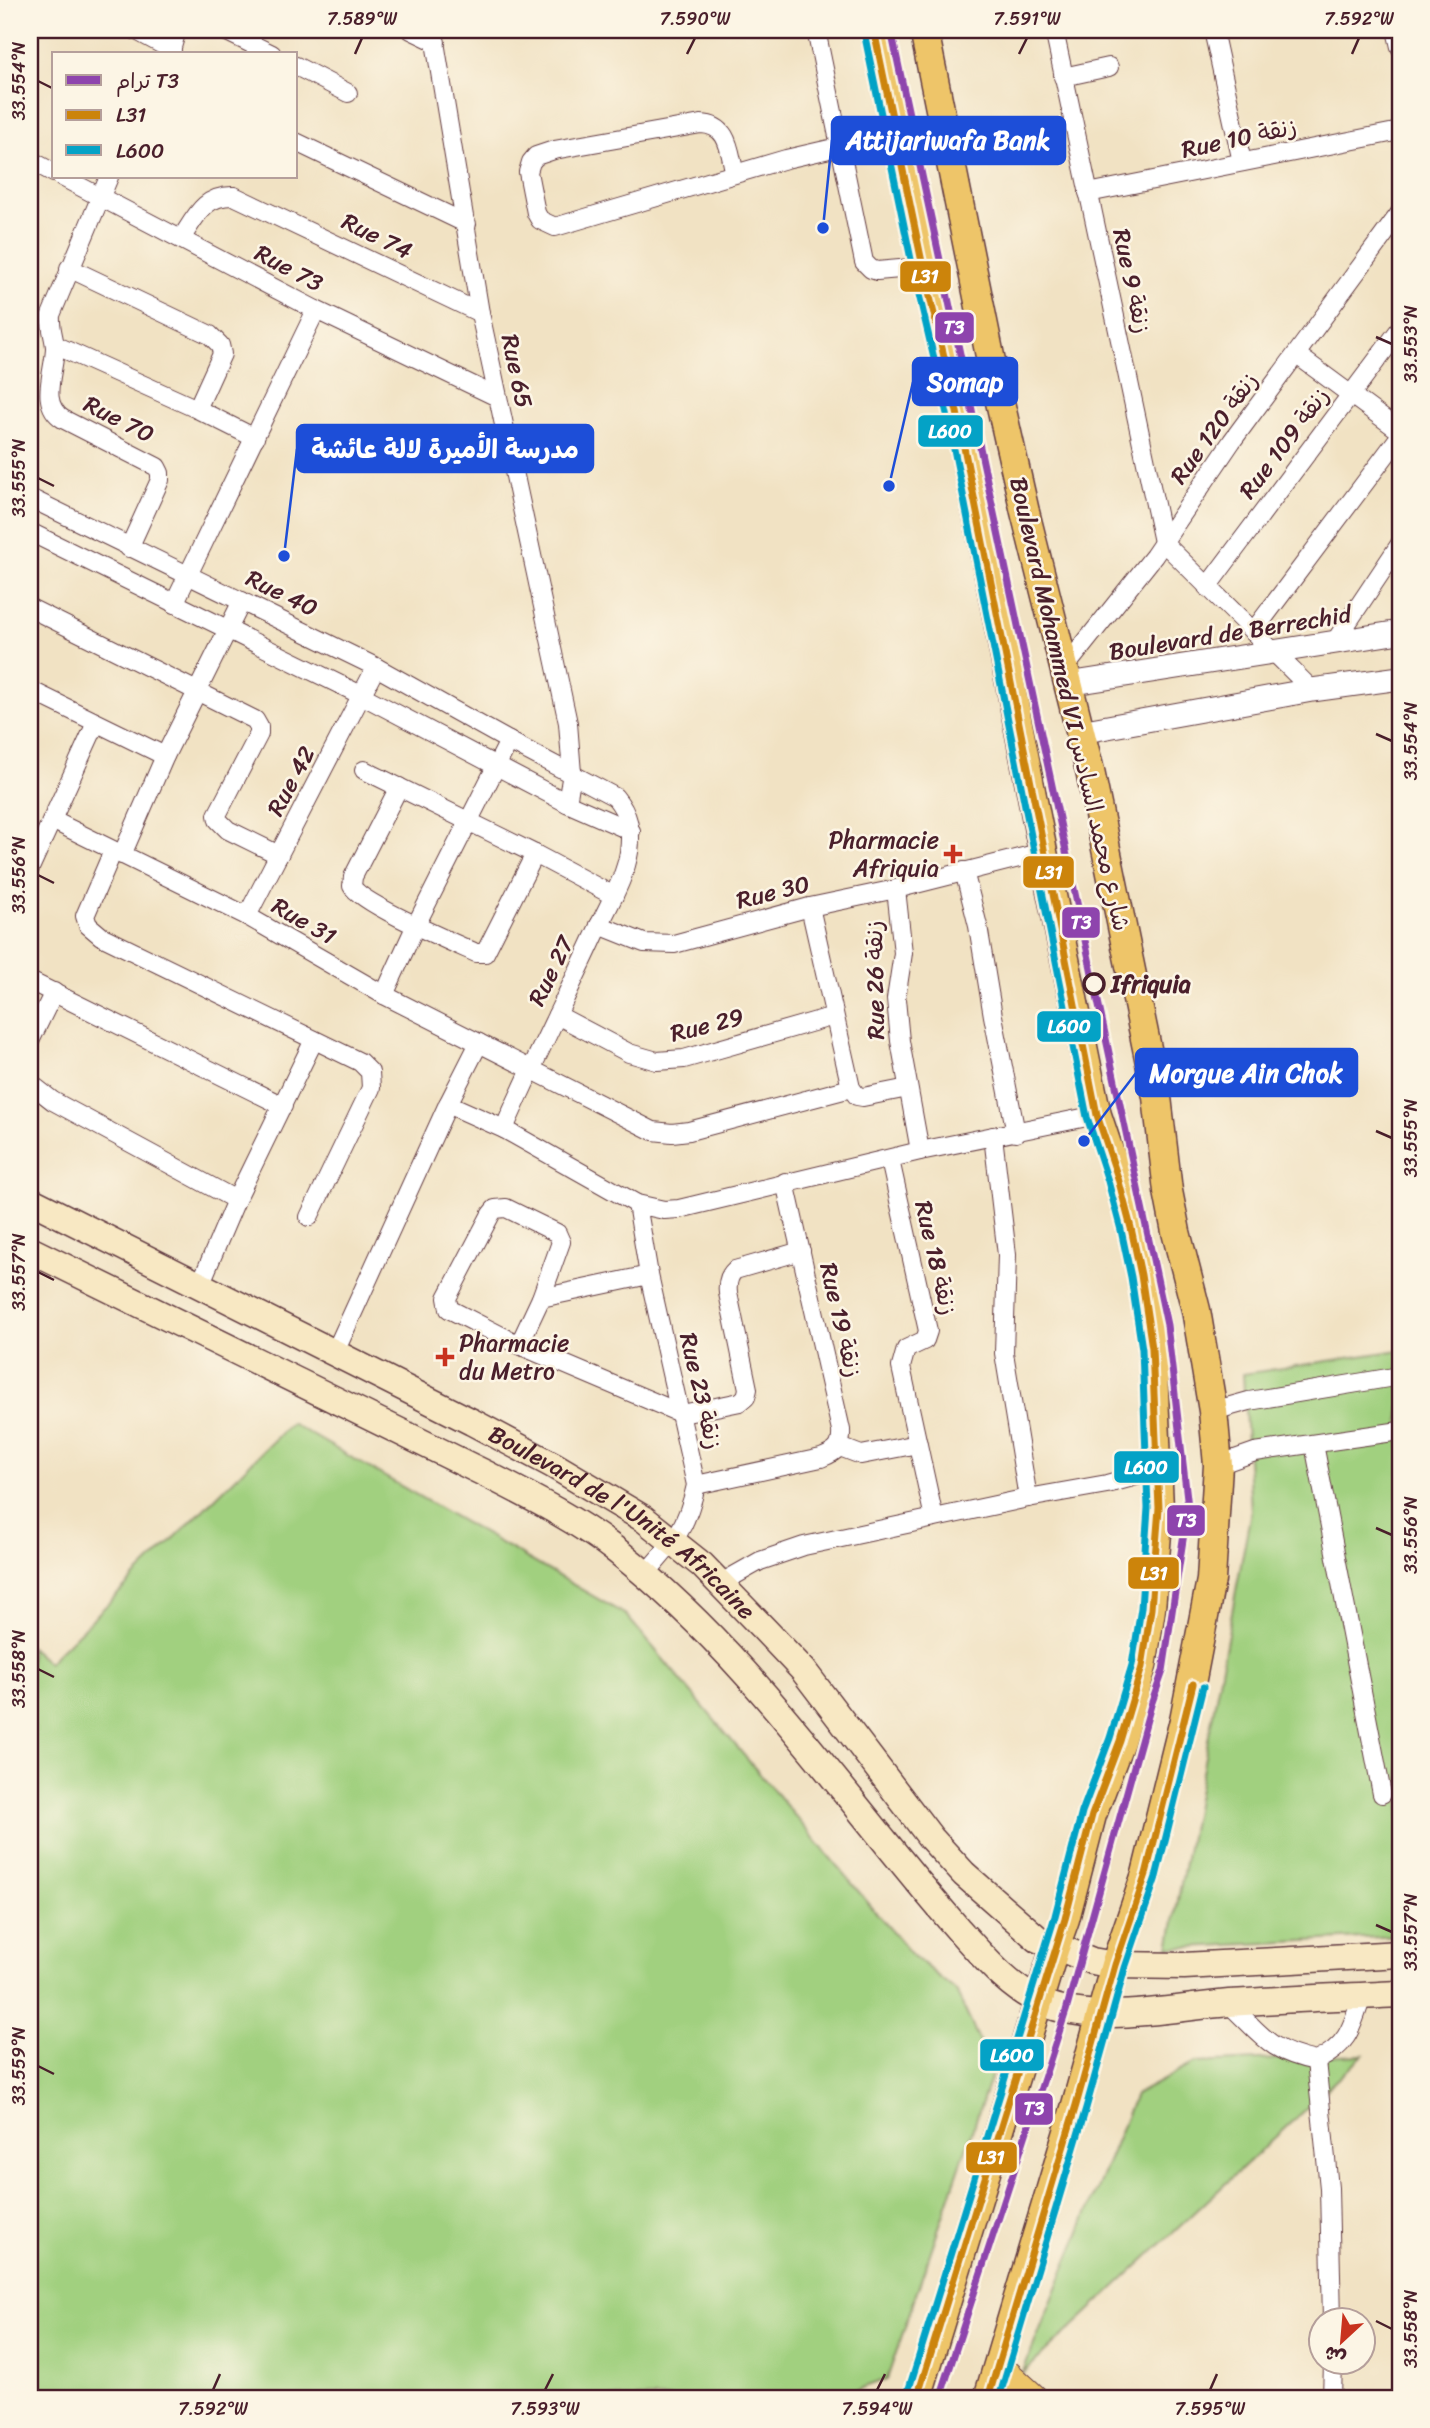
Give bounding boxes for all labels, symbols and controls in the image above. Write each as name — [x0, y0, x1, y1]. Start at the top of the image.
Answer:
text: 7.589°W — [327, 3, 398, 35]
text: 7.590°W — [660, 3, 731, 35]
text: 7.591°W — [993, 3, 1062, 35]
text: 7.592°W — [1324, 3, 1395, 35]
text: 33.554°N — [3, 41, 35, 120]
legend — [52, 52, 298, 178]
text: ترام T3 — [116, 62, 179, 100]
text: L31 — [116, 96, 146, 134]
street label: Rue 10 زنقة — [1177, 105, 1301, 171]
callout: Attijariwafa Bank — [832, 117, 1065, 164]
text: Attijariwafa Bank — [845, 117, 1051, 163]
text: L600 — [116, 132, 164, 170]
street label: Rue 74 — [334, 201, 420, 271]
street label: Rue 9 زنقة — [1100, 225, 1164, 337]
street label: Rue 73 — [247, 232, 331, 304]
line badge: L31 — [899, 260, 952, 293]
text: L31 — [911, 260, 939, 293]
text: 33.553°N — [1395, 305, 1427, 383]
line badge: T3 — [934, 311, 975, 344]
text: T3 — [944, 311, 965, 344]
street label: Rue 65 — [489, 330, 545, 412]
callout: Somap — [913, 358, 1017, 405]
text: Somap — [926, 359, 1003, 405]
street label: Rue 120 زنقة — [1159, 363, 1269, 493]
street label: Rue 109 زنقة — [1228, 378, 1340, 508]
street label: Rue 70 — [76, 383, 162, 455]
line badge: L600 — [917, 414, 984, 448]
text: L600 — [928, 415, 972, 448]
callout: مدرسة الأميرة لالة عائشة — [297, 425, 593, 472]
text: مدرسة الأميرة لالة عائشة — [311, 426, 579, 472]
text: 33.555°N — [3, 438, 35, 517]
street label: Boulevard Mohammed VI شارع محمد السادس — [997, 473, 1143, 935]
street label: Rue 40 — [239, 557, 325, 629]
street label: Boulevard de Berrechid — [1106, 593, 1356, 673]
text: 33.554°N — [1395, 701, 1427, 780]
street label: Rue 42 — [255, 738, 327, 824]
place label: Pharmacie Afriquia — [829, 819, 939, 889]
text: 33.556°N — [3, 836, 35, 914]
marker: Pharmacie Afriquia — [945, 846, 961, 862]
line badge: L31 — [1022, 855, 1075, 889]
text: L31 — [1035, 856, 1063, 889]
street label: Rue 30 — [732, 863, 814, 921]
street label: Rue 31 — [263, 885, 345, 957]
line badge: T3 — [1061, 906, 1101, 939]
text: T3 — [1071, 906, 1092, 939]
street label: Rue 26 زنقة — [853, 920, 897, 1040]
street label: Rue 27 — [516, 928, 587, 1013]
place label: Ifriquia — [1109, 963, 1191, 1005]
marker: Ifriquia — [1083, 973, 1105, 995]
street label: Rue 29 — [666, 996, 748, 1054]
line badge: L600 — [1036, 1010, 1102, 1043]
text: L600 — [1047, 1010, 1091, 1043]
callout: Morgue Ain Chok — [1136, 1049, 1357, 1096]
text: Morgue Ain Chok — [1148, 1050, 1343, 1096]
text: 33.555°N — [1395, 1098, 1427, 1177]
street label: Rue 18 زنقة — [902, 1197, 970, 1319]
text: 33.557°N — [3, 1233, 35, 1311]
street label: Rue 19 زنقة — [807, 1258, 875, 1382]
place label: Pharmacie du Metro — [459, 1322, 569, 1392]
street label: Rue 23 زنقة — [667, 1328, 735, 1454]
marker: Pharmacie du Metro — [437, 1349, 453, 1365]
street label: Boulevard de l'Unité Africaine — [481, 1413, 766, 1630]
line badge: L600 — [1113, 1450, 1180, 1484]
text: L600 — [1124, 1451, 1168, 1484]
text: 33.556°N — [1395, 1496, 1427, 1574]
line badge: T3 — [1166, 1504, 1206, 1537]
text: T3 — [1176, 1504, 1197, 1537]
line badge: L31 — [1127, 1556, 1180, 1590]
text: L31 — [1140, 1557, 1168, 1590]
text: 33.558°N — [3, 1629, 35, 1708]
text: 33.557°N — [1395, 1893, 1427, 1971]
text: 33.559°N — [3, 2026, 35, 2105]
line badge: L600 — [979, 2038, 1045, 2072]
text: L600 — [990, 2039, 1034, 2072]
line badge: T3 — [1014, 2092, 1054, 2126]
text: T3 — [1024, 2092, 1045, 2125]
line badge: L31 — [965, 2141, 1018, 2174]
text: L31 — [977, 2141, 1005, 2174]
text: 33.558°N — [1395, 2289, 1427, 2368]
north arrow — [1308, 2306, 1378, 2376]
text: ش — [1318, 2336, 1351, 2375]
text: 7.592°W — [178, 2393, 249, 2425]
text: 7.593°W — [510, 2393, 581, 2425]
text: 7.594°W — [842, 2393, 913, 2425]
text: 7.595°W — [1175, 2393, 1246, 2425]

